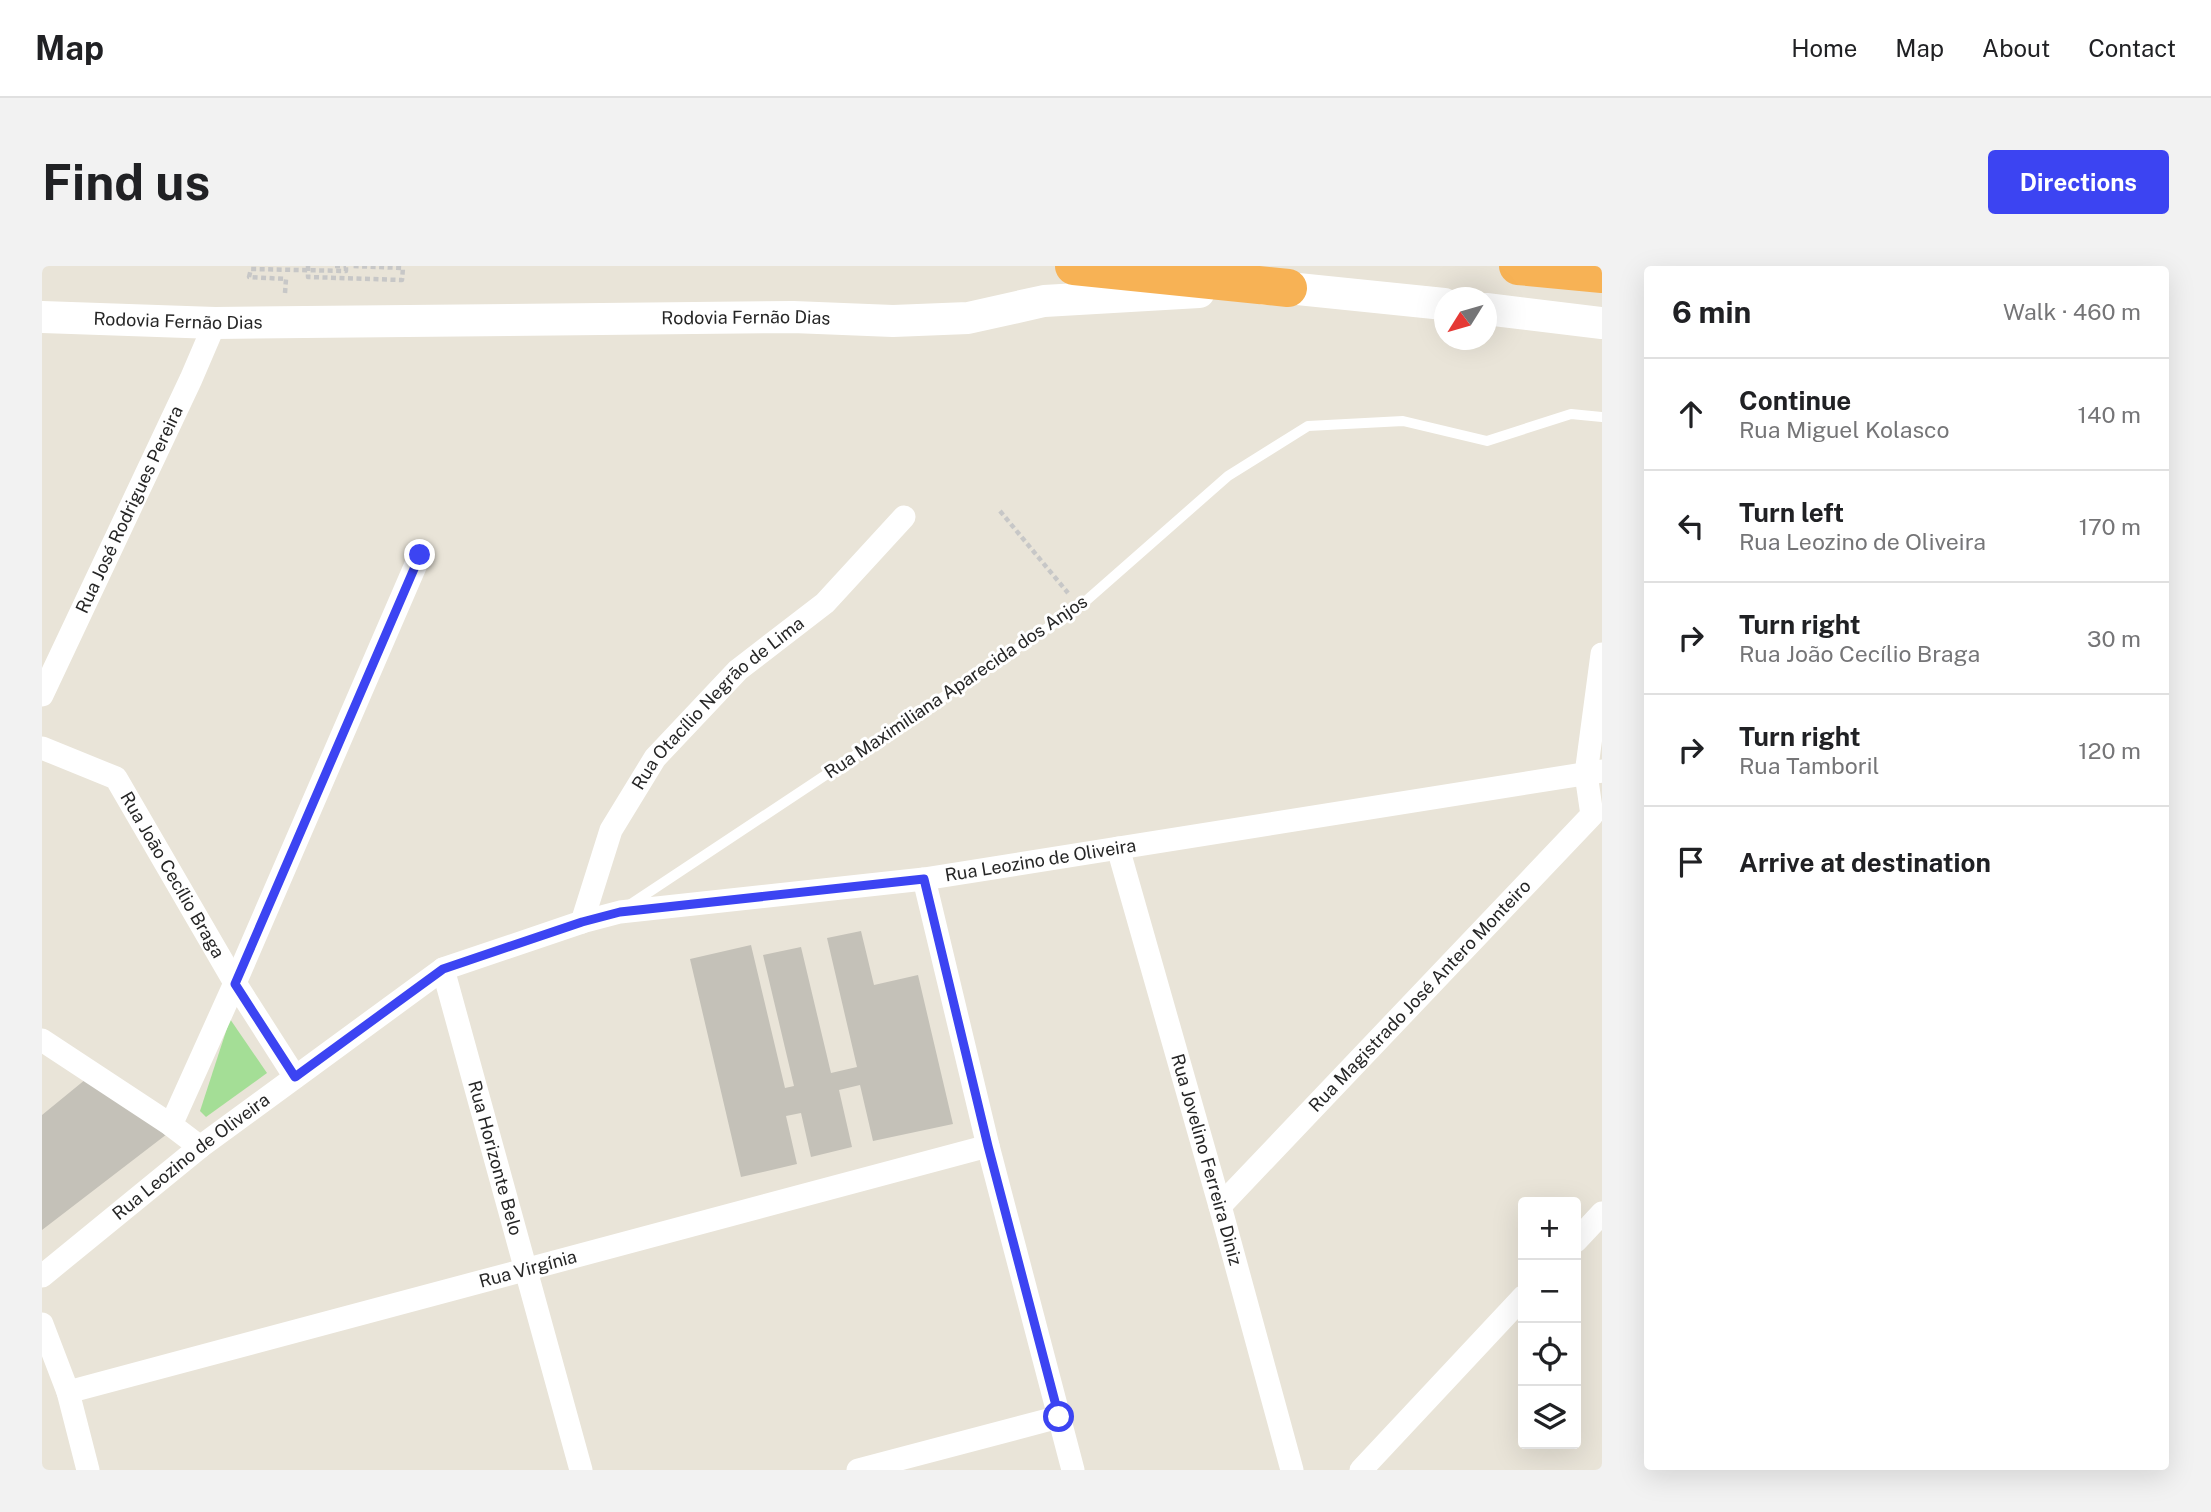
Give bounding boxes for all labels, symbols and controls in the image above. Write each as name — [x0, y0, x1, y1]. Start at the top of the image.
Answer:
text: Map — [35, 29, 104, 67]
text: Home — [1791, 34, 1857, 62]
text: Map — [1895, 34, 1944, 62]
text: About — [1982, 34, 2050, 62]
text: Contact — [2088, 34, 2176, 62]
button: Directions — [1988, 150, 2169, 214]
text: Find us — [42, 153, 210, 211]
north arrow — [1434, 287, 1497, 350]
text: 6 min — [1672, 294, 1751, 330]
text: Walk · 460 m — [2003, 298, 2141, 325]
street label: Rodovia Fernão Dias — [661, 306, 831, 328]
street label: Rodovia Fernão Dias — [93, 308, 263, 333]
text: Continue — [1739, 385, 1851, 416]
icon: ahead — [1672, 395, 1710, 433]
text: 140 m — [2078, 401, 2141, 428]
street label: Rua José Rodrigues Pereira — [71, 402, 187, 616]
text: Rua Miguel Kolasco — [1739, 416, 1950, 443]
text: Turn left — [1739, 497, 1844, 528]
icon: left — [1672, 507, 1710, 545]
text: 170 m — [2079, 513, 2141, 540]
text: Rua Leozino de Oliveira — [1739, 528, 1986, 555]
route end — [404, 539, 435, 570]
street label: Rua Maximiliana Aparecida dos Anjos — [820, 590, 1091, 783]
text: Turn right — [1739, 609, 1861, 640]
street label: Rua Otacílio Negrão de Lima — [627, 612, 808, 793]
icon: right — [1672, 619, 1710, 657]
text: 30 m — [2087, 625, 2141, 652]
text: Rua João Cecílio Braga — [1739, 640, 1980, 667]
text: Turn right — [1739, 721, 1861, 752]
icon: right — [1672, 731, 1710, 769]
text: 120 m — [2078, 737, 2141, 764]
text: Rua Tamboril — [1739, 752, 1879, 779]
street label: Rua João Cecílio Braga — [116, 788, 229, 962]
street label: Rua Leozino de Oliveira — [943, 834, 1138, 886]
icon: arrive — [1672, 843, 1710, 881]
text: Arrive at destination — [1739, 847, 1991, 878]
street label: Rua Magistrado José Antero Monteiro — [1304, 875, 1535, 1116]
street label: Rua Jovelino Ferreira Diniz — [1167, 1051, 1247, 1268]
street label: Rua Horizonte Belo — [464, 1078, 527, 1238]
street label: Rua Leozino de Oliveira — [108, 1089, 273, 1224]
map controls — [1518, 1197, 1581, 1449]
button: + — [1518, 1197, 1581, 1260]
street label: Rua Virgínia — [477, 1245, 579, 1292]
button: − — [1518, 1260, 1581, 1323]
button: locate — [1518, 1323, 1581, 1386]
button: layers — [1518, 1386, 1581, 1449]
route start — [1043, 1401, 1074, 1432]

